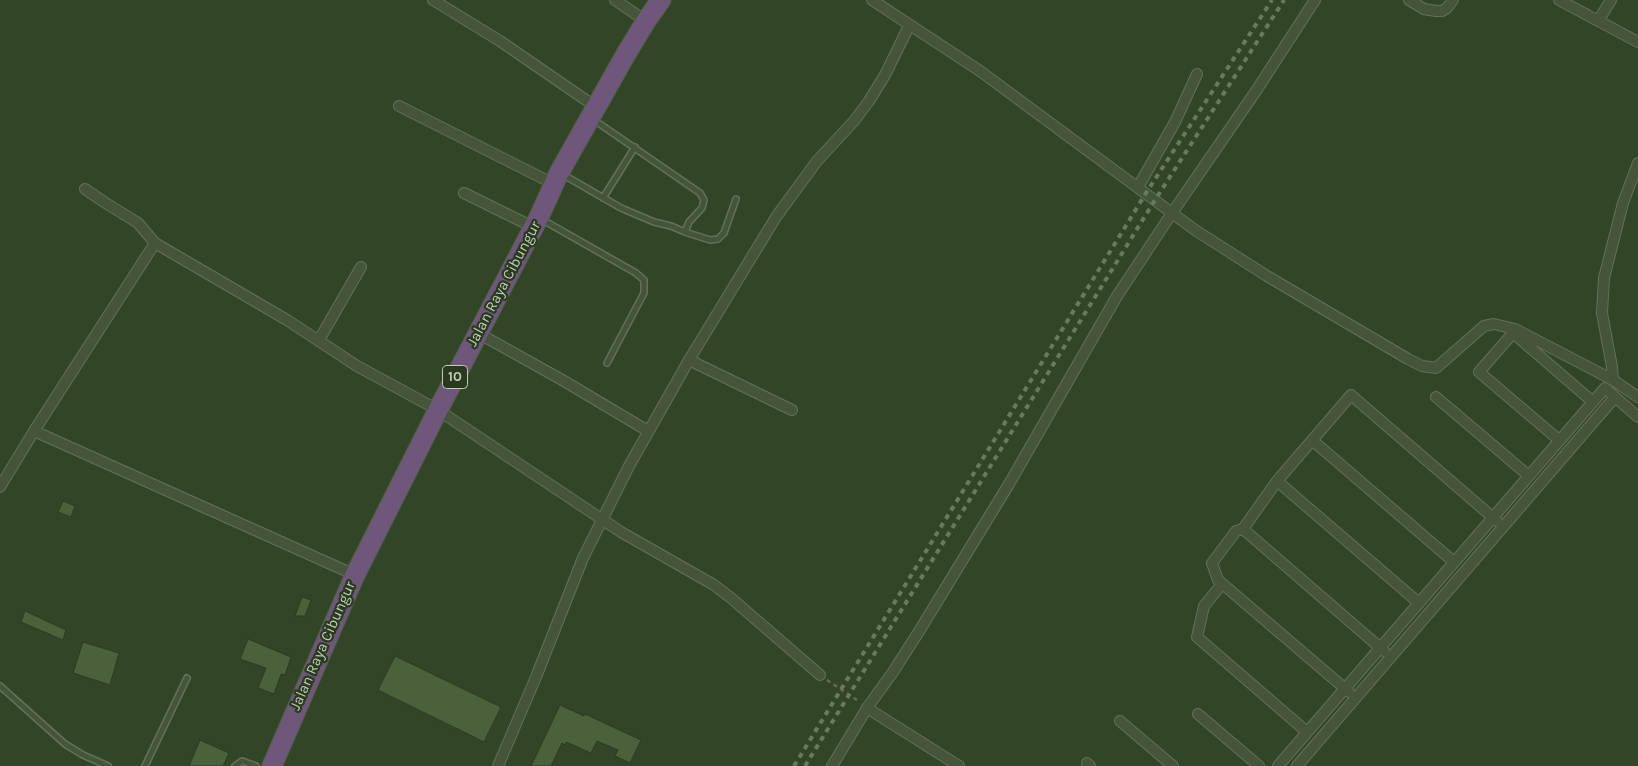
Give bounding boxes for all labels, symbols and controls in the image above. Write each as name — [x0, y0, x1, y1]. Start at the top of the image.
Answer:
street label: Jalan Raya Cibungur — [463, 218, 545, 350]
road number: 10 — [442, 366, 468, 388]
street label: Jalan Raya Cibungur — [286, 579, 360, 713]

